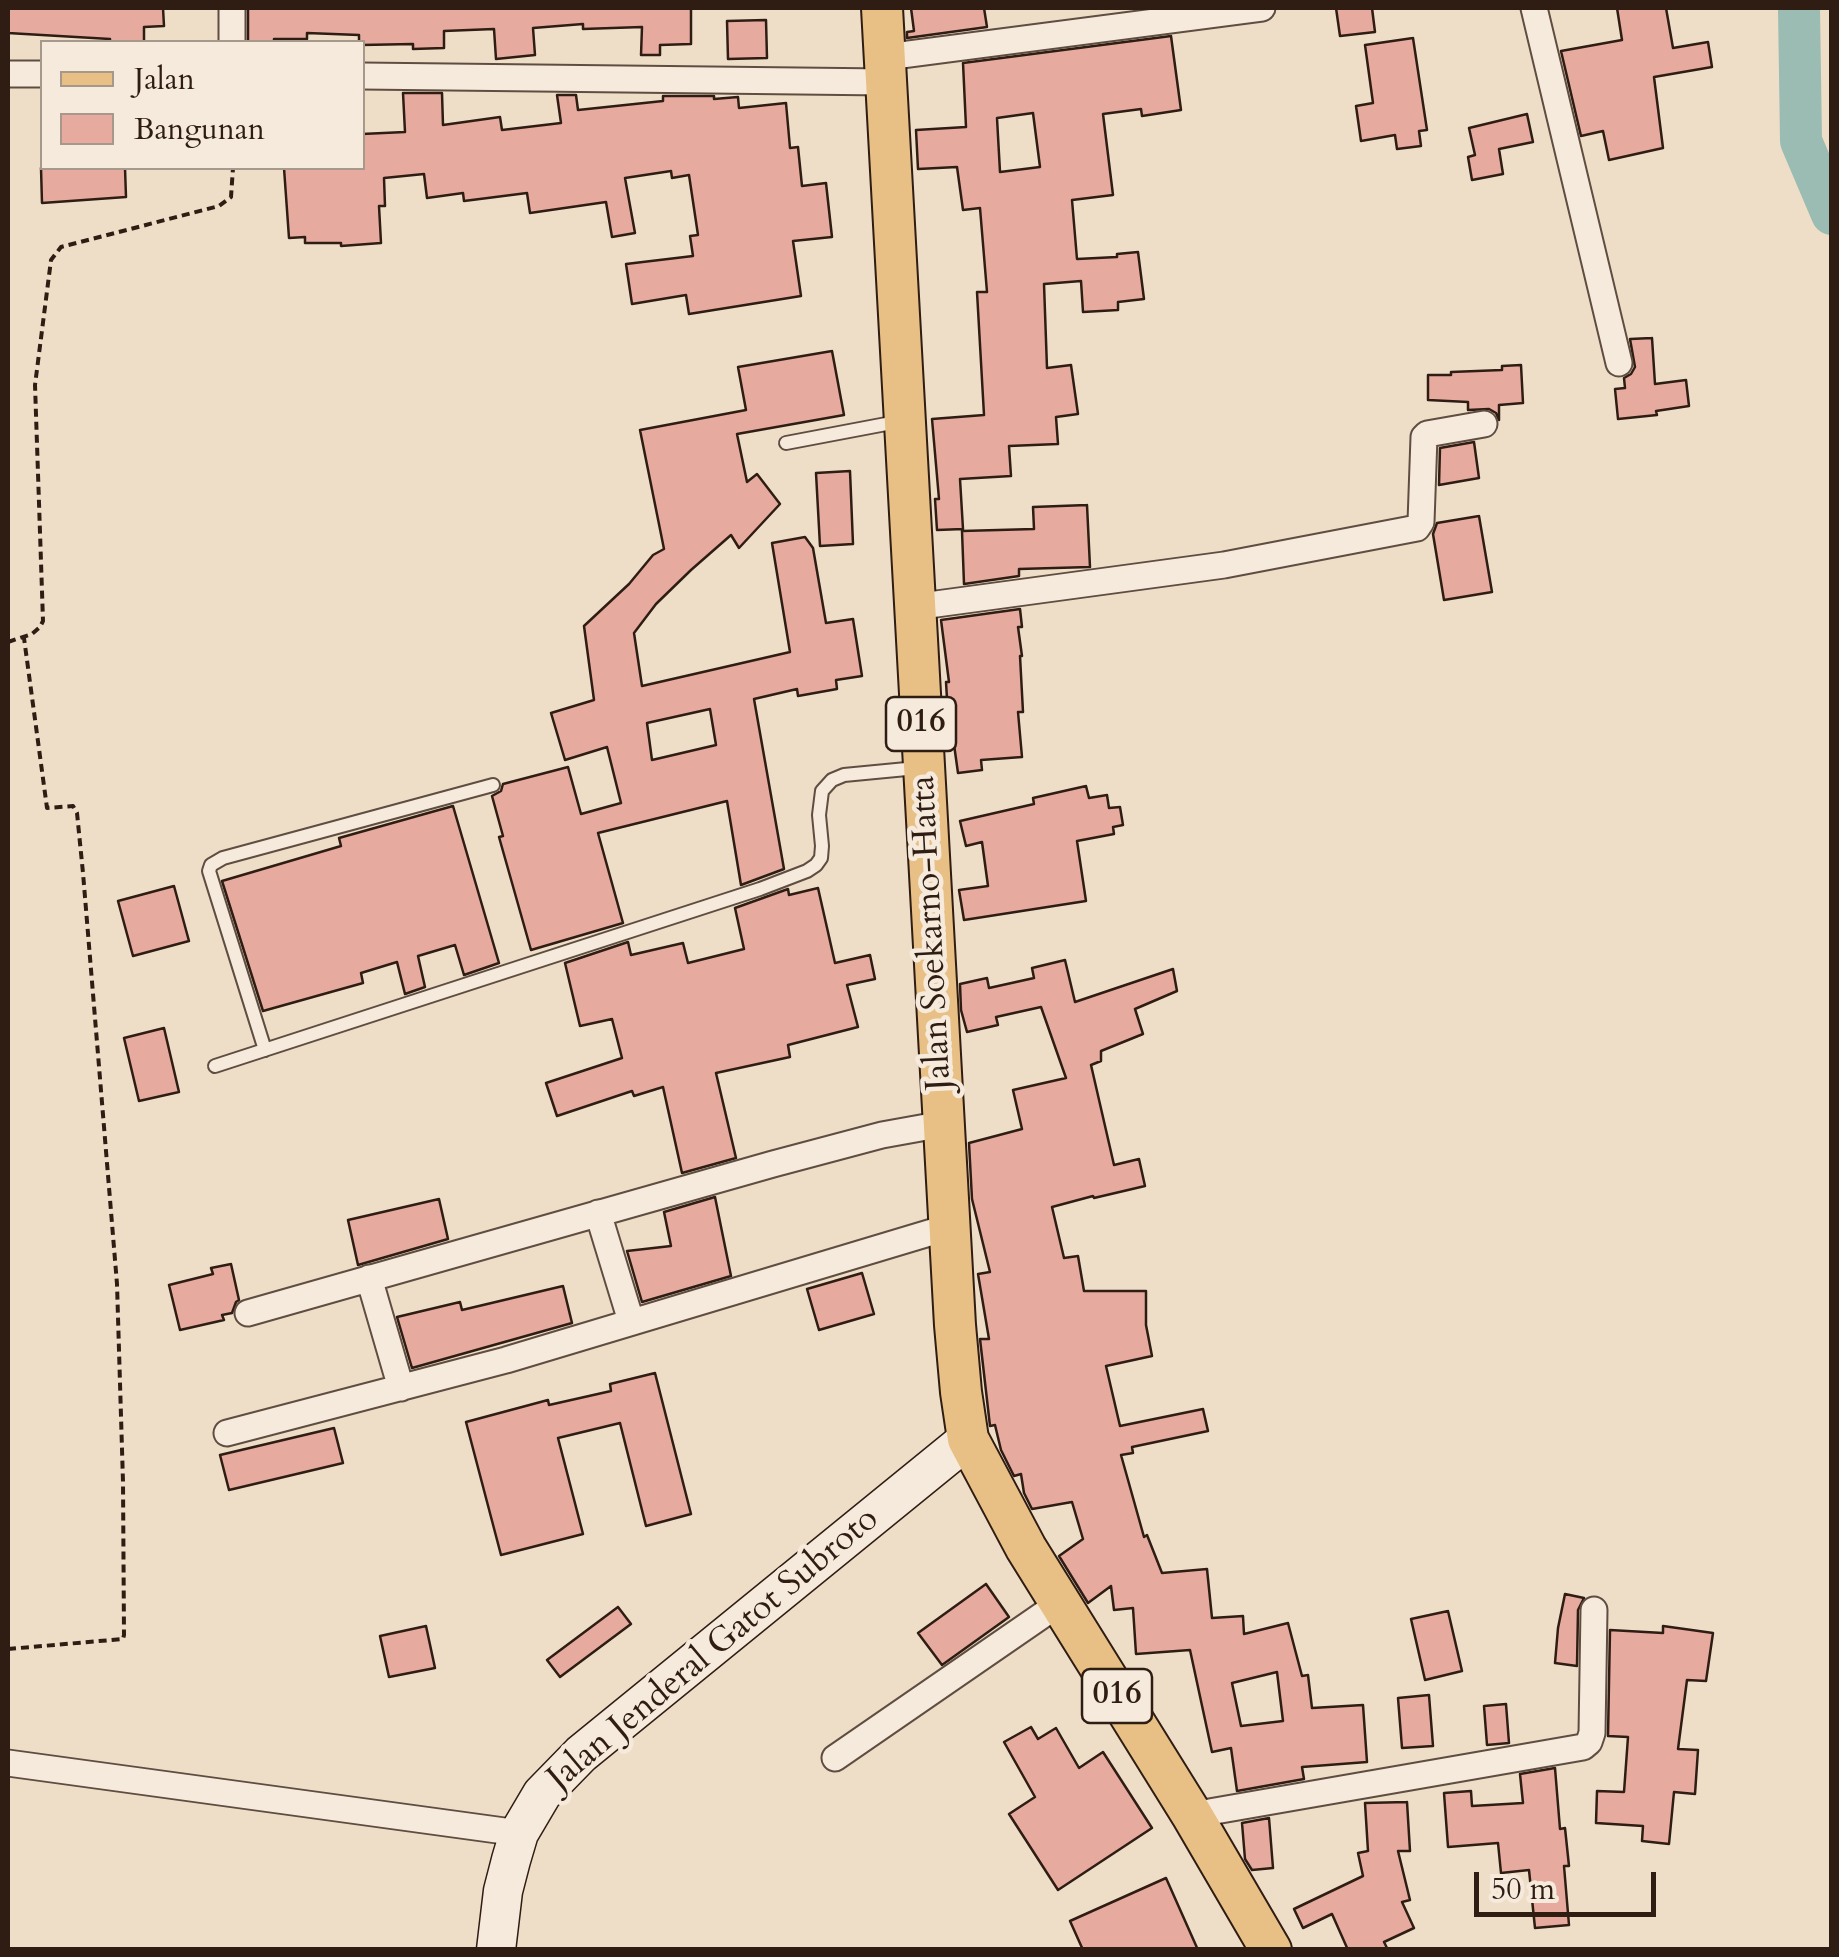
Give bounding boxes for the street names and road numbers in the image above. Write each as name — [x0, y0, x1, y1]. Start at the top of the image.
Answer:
road number: 016 — [886, 697, 956, 751]
street label: Jalan Soekarno-Hatta — [904, 774, 962, 1092]
street label: Jalan Jenderal Gatot Subroto — [540, 1499, 888, 1801]
road number: 016 — [1082, 1669, 1152, 1723]

